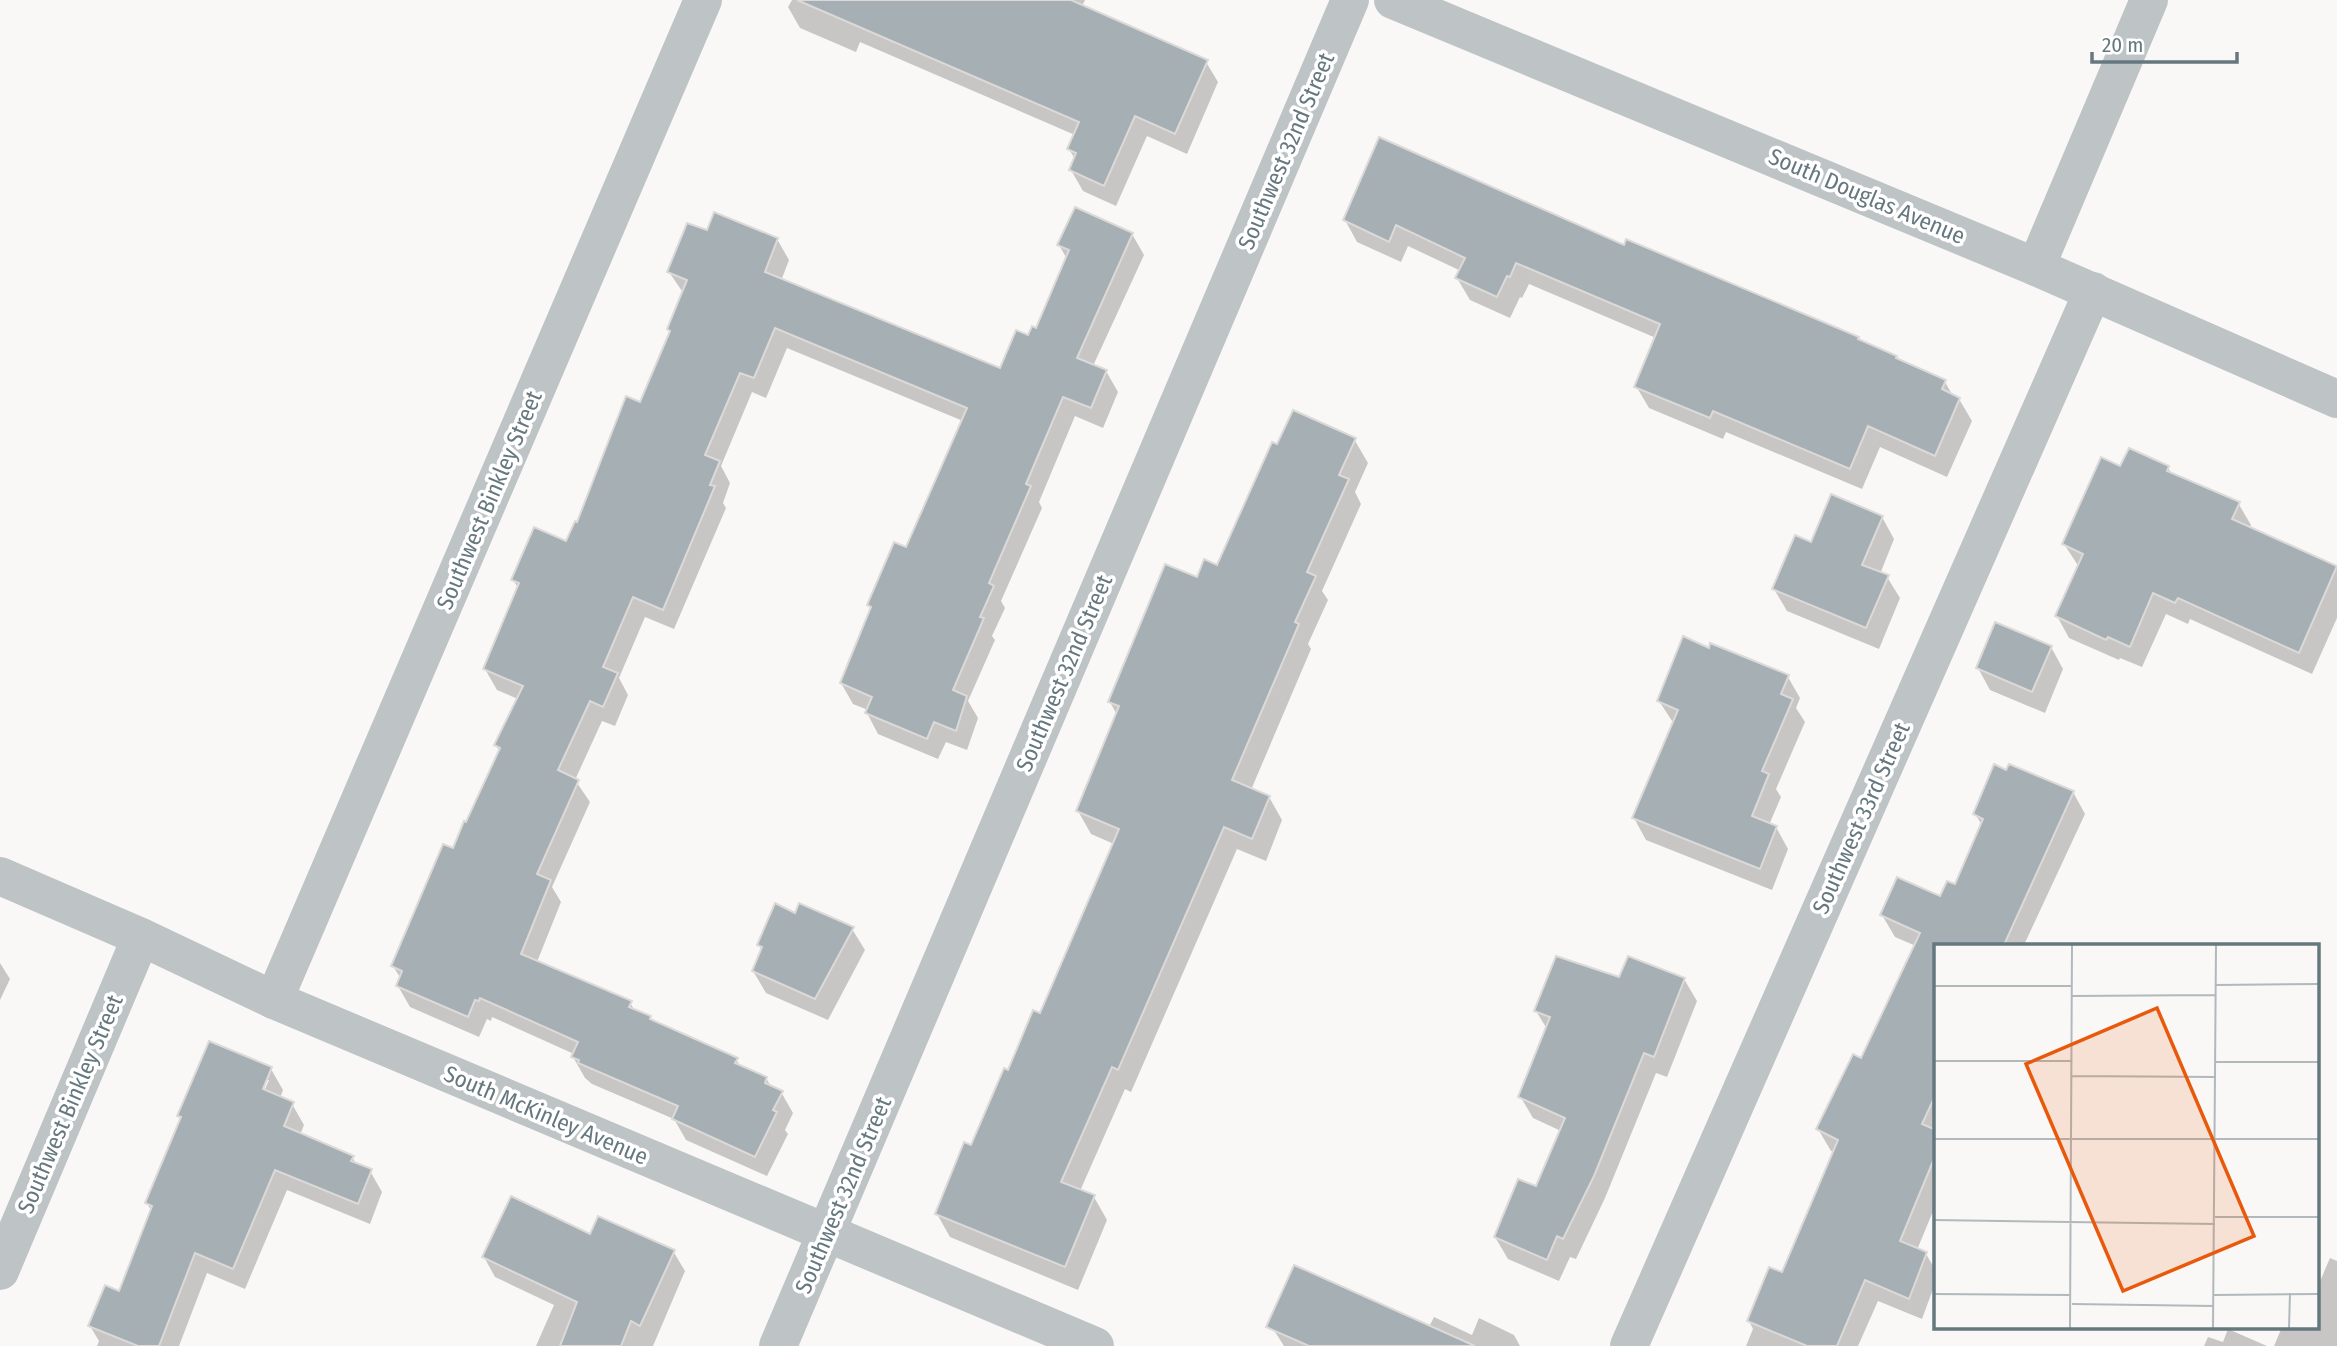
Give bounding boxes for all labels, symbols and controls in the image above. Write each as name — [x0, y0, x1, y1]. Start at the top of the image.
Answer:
scale bar — [2092, 21, 2237, 65]
text: 20 m — [2102, 32, 2143, 58]
street label: Southwest 32nd Street — [1232, 48, 1340, 254]
street label: South Douglas Avenue — [1765, 142, 1969, 250]
street label: Southwest Binkley Street — [430, 386, 548, 614]
street label: Southwest 32nd Street — [1010, 570, 1118, 776]
street label: Southwest 33rd Street — [1806, 717, 1916, 918]
inset map — [1934, 944, 2320, 1328]
street label: Southwest Binkley Street — [11, 990, 129, 1218]
street label: South McKinley Avenue — [440, 1059, 652, 1171]
street label: Southwest 32nd Street — [789, 1092, 897, 1298]

